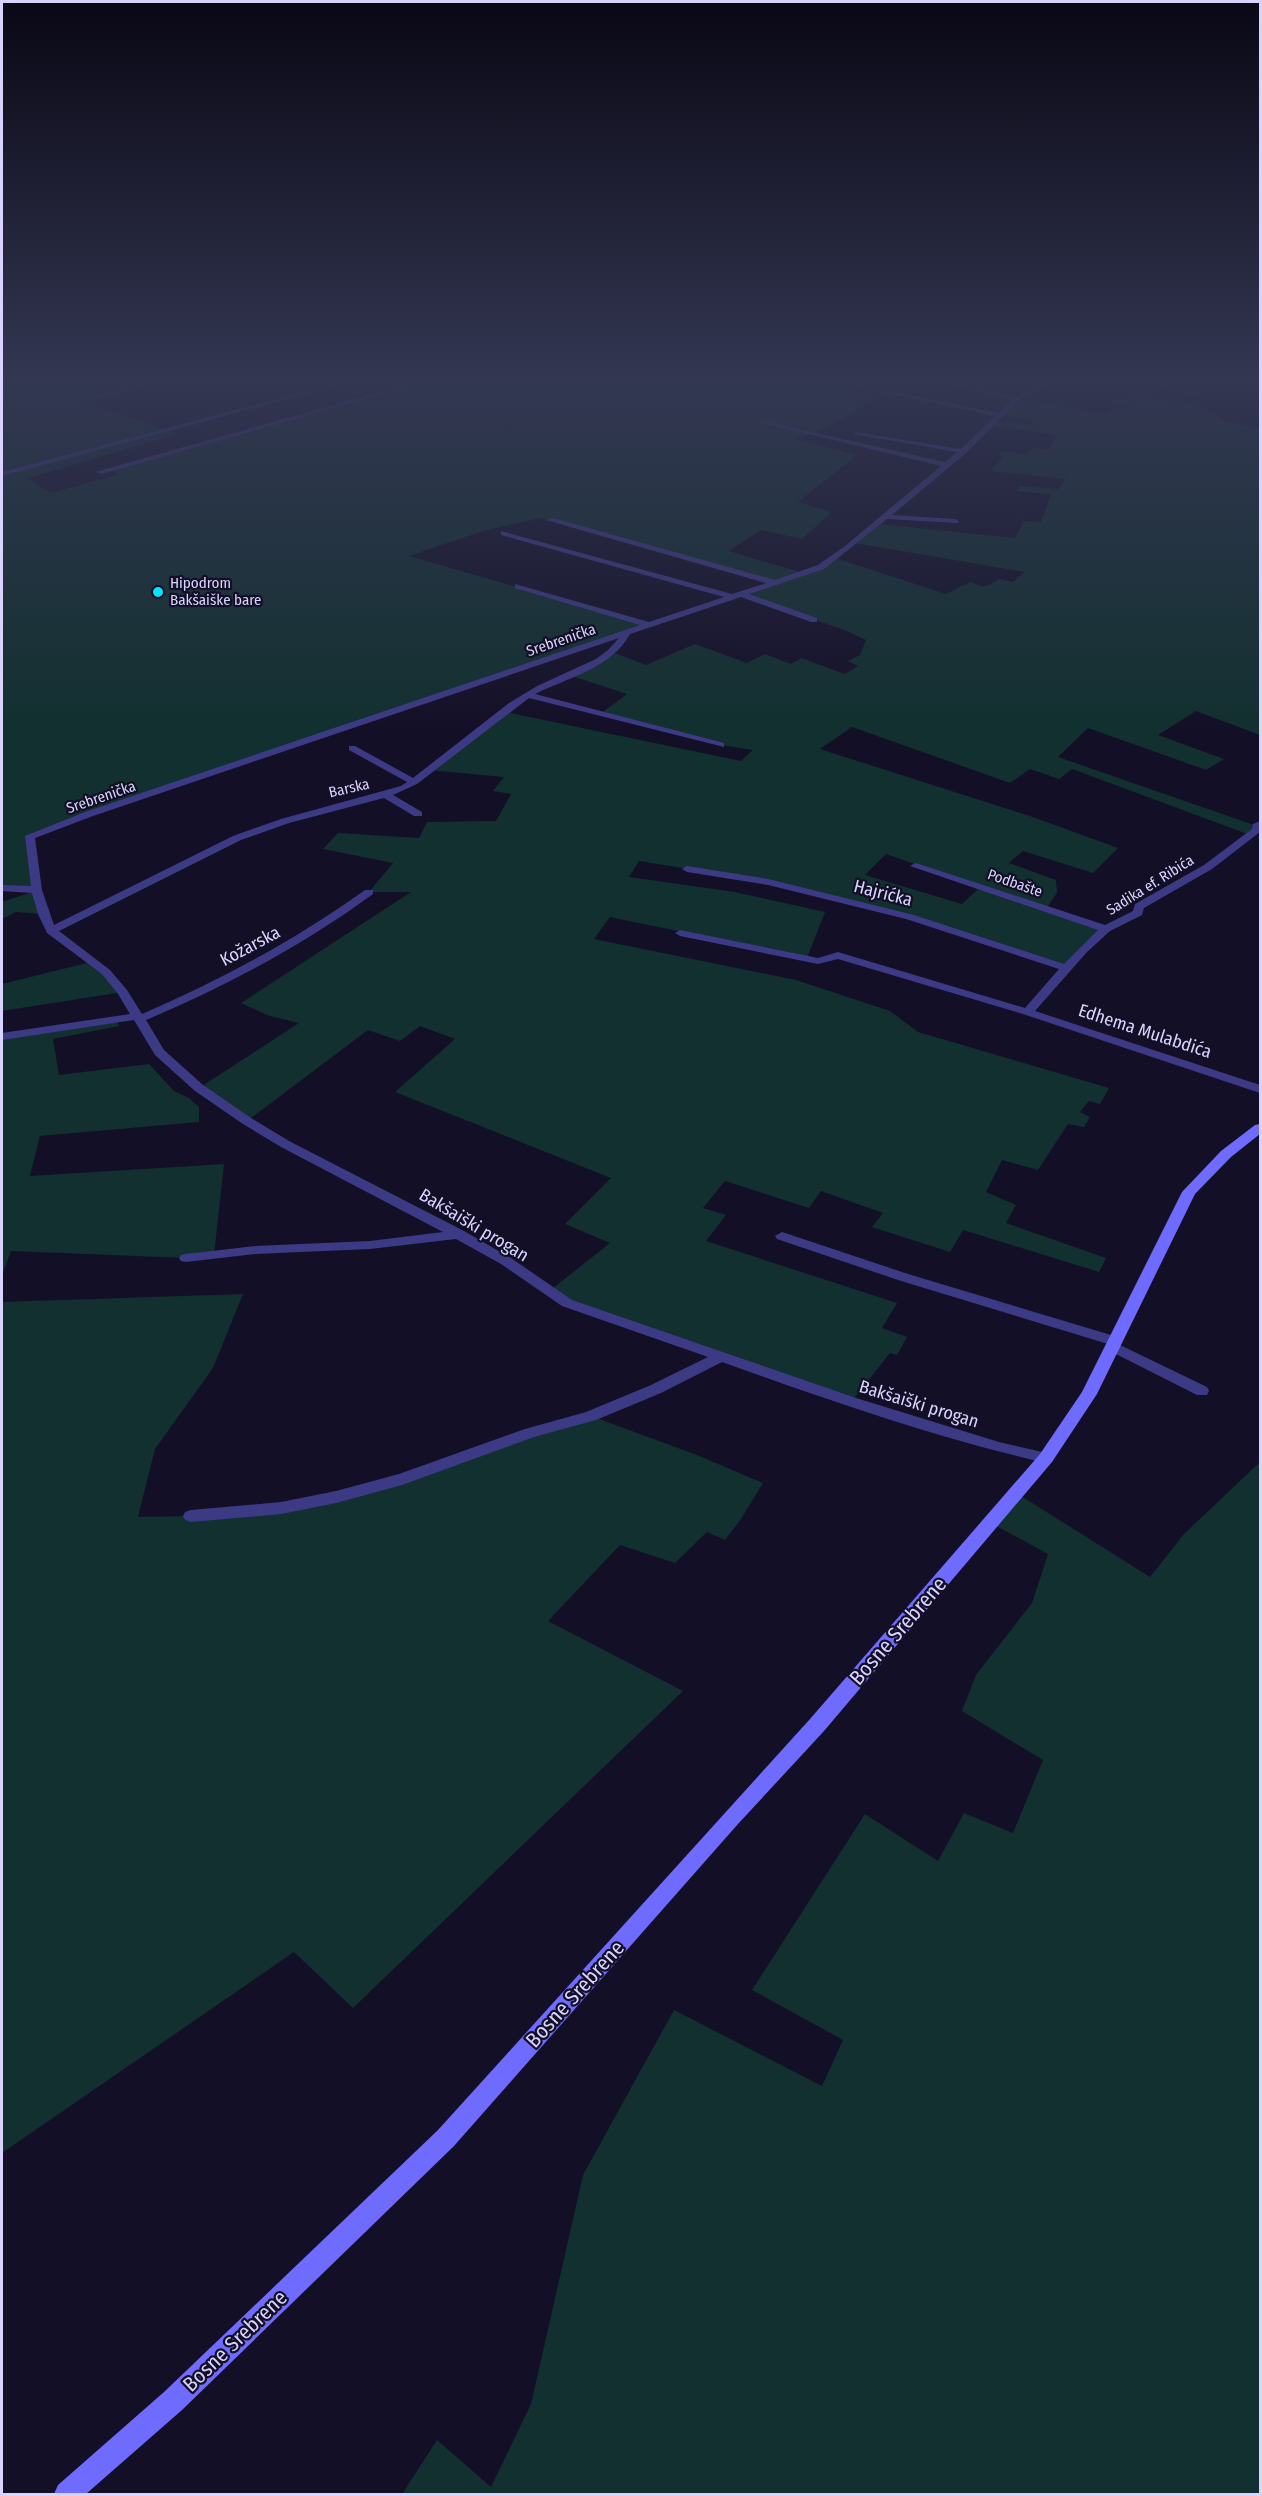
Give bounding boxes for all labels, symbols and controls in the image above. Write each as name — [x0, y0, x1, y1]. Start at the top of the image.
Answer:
place label: Hipodrom Bakšaiške bare — [170, 574, 262, 609]
marker: Hipodrom Bakšaiške bare — [151, 585, 165, 599]
street label: Srebrenička — [524, 620, 598, 660]
street label: Barska — [327, 775, 371, 801]
street label: Srebrenička — [64, 777, 138, 817]
street label: Sadika ef. Ribića — [1103, 851, 1197, 919]
street label: Podbašte — [985, 865, 1045, 901]
street label: Hajrićka — [851, 875, 915, 911]
street label: Kožarska — [216, 921, 284, 971]
street label: Edhema Mulabdića — [1076, 999, 1215, 1063]
street label: Bakšaiški progan — [415, 1184, 533, 1266]
street label: Bakšaiški progan — [857, 1375, 981, 1433]
street label: Bosne Srebrene — [844, 1571, 952, 1691]
street label: Bosne Srebrene — [520, 1935, 630, 2053]
street label: Bosne Srebrene — [177, 2285, 293, 2397]

